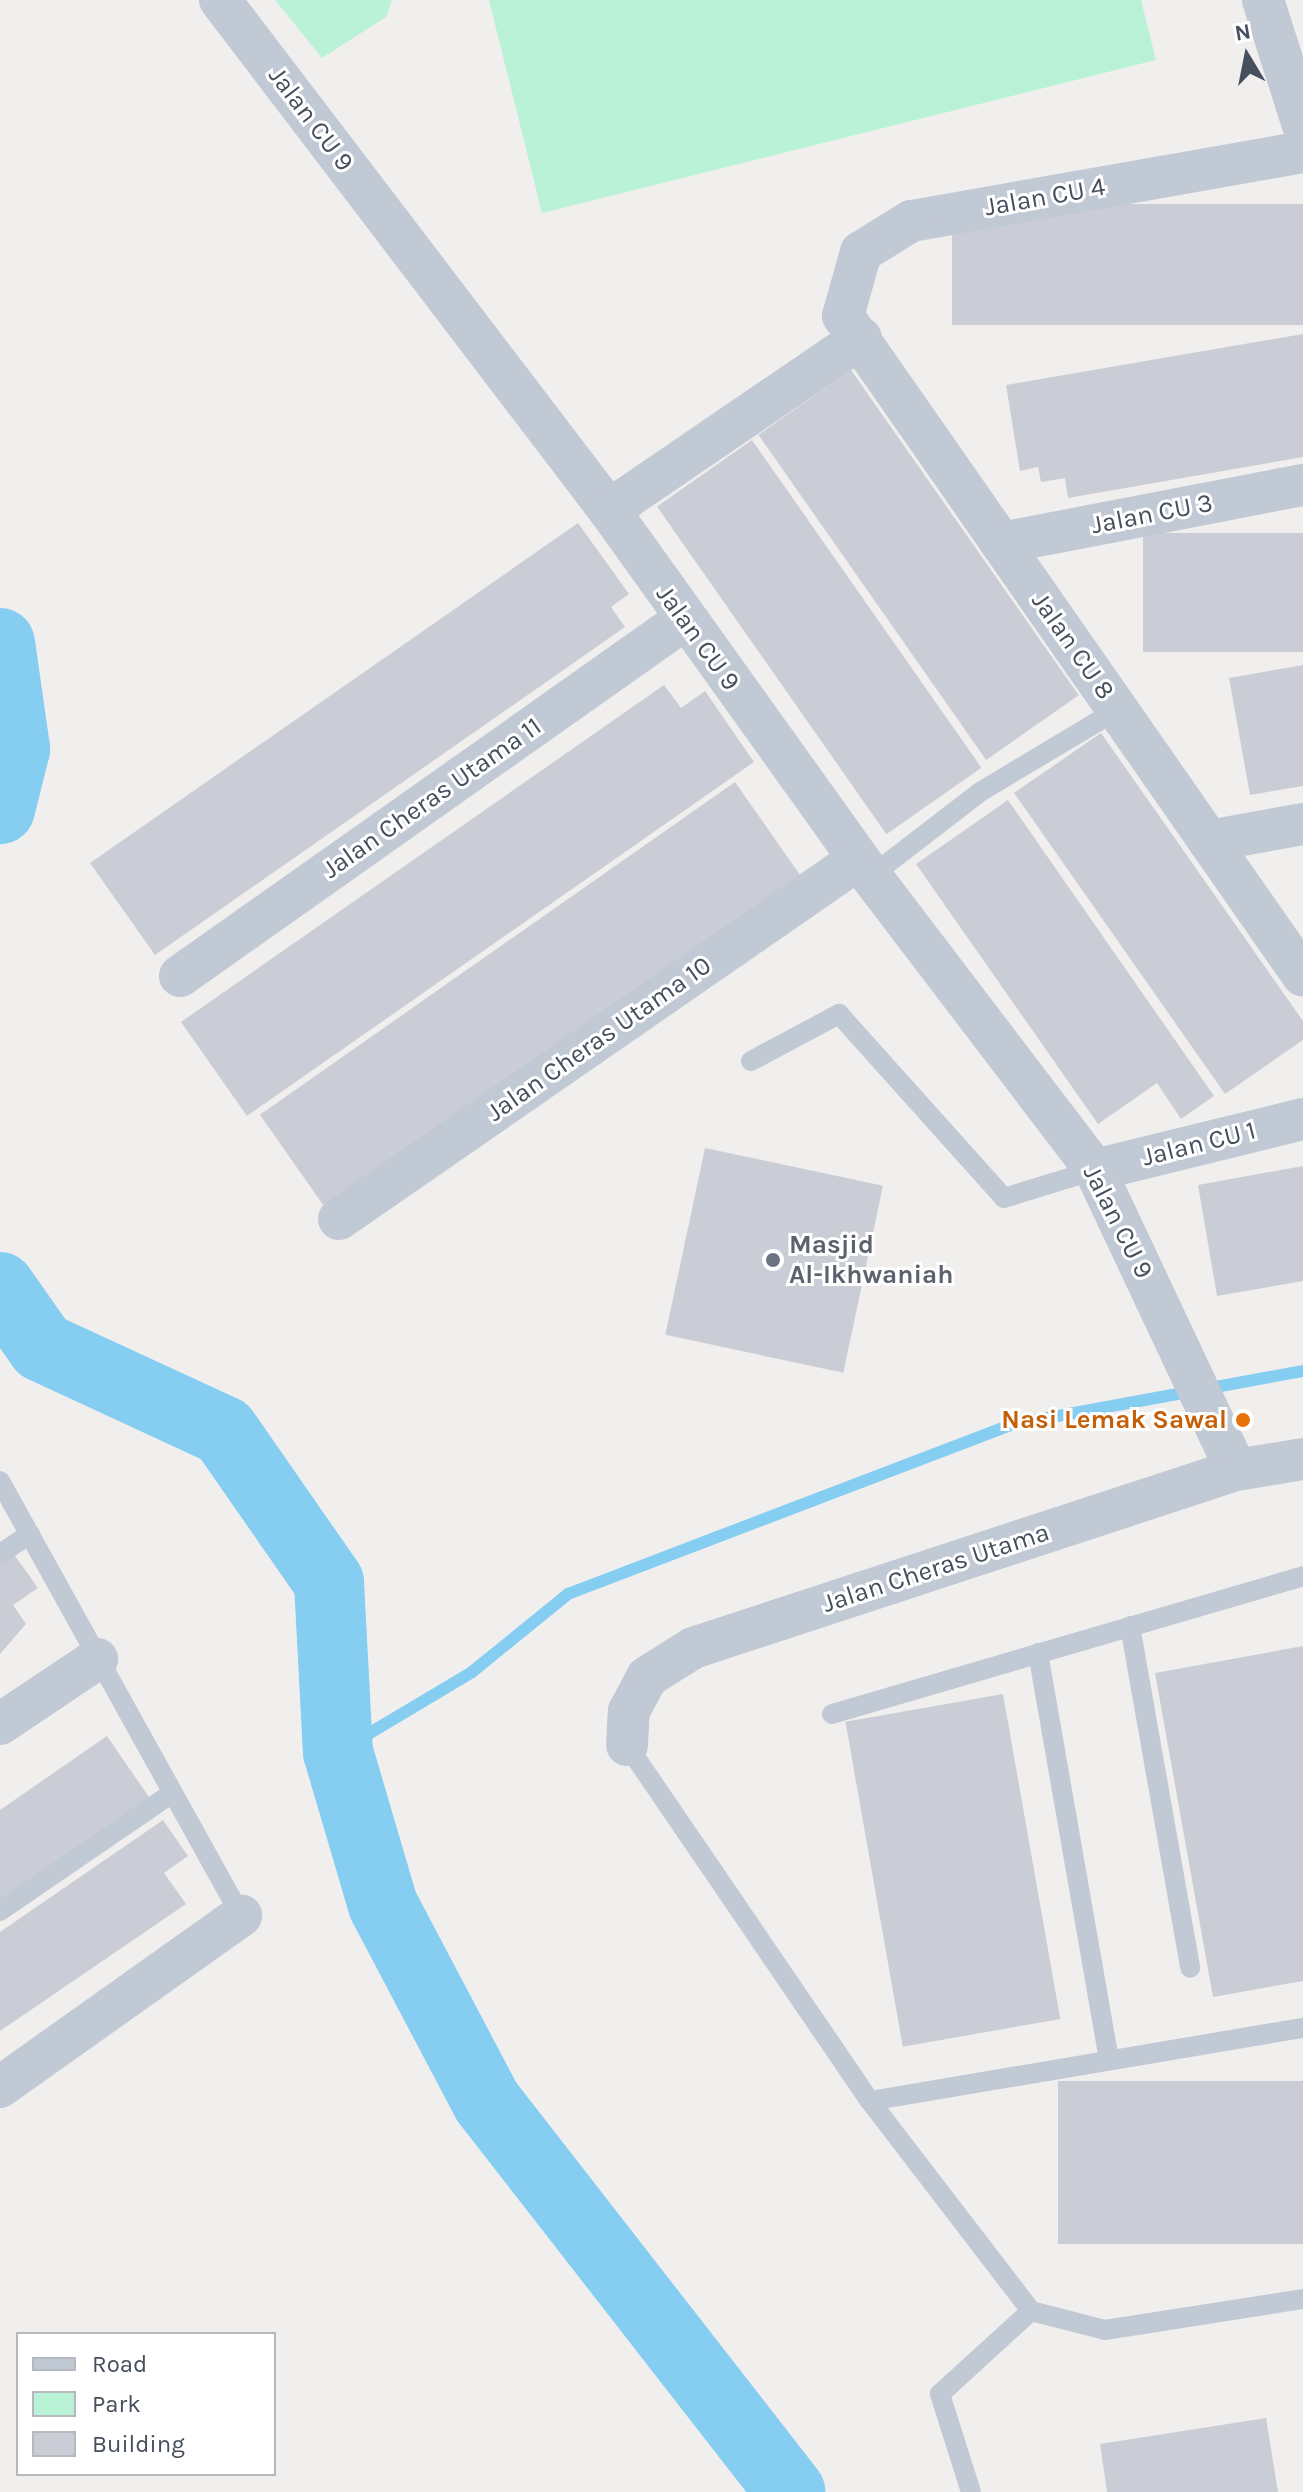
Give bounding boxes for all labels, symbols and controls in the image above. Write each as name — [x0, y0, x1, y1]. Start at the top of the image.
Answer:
north arrow — [1207, 16, 1287, 96]
text: N — [1233, 18, 1253, 47]
street label: Jalan CU 9 — [262, 61, 360, 177]
street label: Jalan CU 4 — [982, 171, 1108, 223]
street label: Jalan CU 3 — [1089, 487, 1215, 541]
street label: Jalan CU 9 — [649, 579, 747, 697]
street label: Jalan CU 8 — [1025, 587, 1121, 705]
street label: Jalan Cheras Utama 11 — [317, 711, 547, 885]
street label: Jalan Cheras Utama 10 — [481, 950, 717, 1128]
street label: Jalan CU 1 — [1139, 1115, 1259, 1173]
street label: Jalan CU 9 — [1076, 1160, 1160, 1284]
place label: Masjid Al-Ikhwaniah — [789, 1229, 953, 1290]
marker: Masjid Al-Ikhwaniah — [764, 1251, 782, 1269]
place label: Nasi Lemak Sawal — [1001, 1404, 1227, 1436]
marker: Nasi Lemak Sawal — [1234, 1411, 1252, 1429]
street label: Jalan Cheras Utama — [819, 1517, 1053, 1619]
legend — [16, 2332, 276, 2476]
text: Road — [92, 2350, 147, 2378]
text: Park — [92, 2390, 141, 2418]
text: Building — [92, 2430, 185, 2458]

